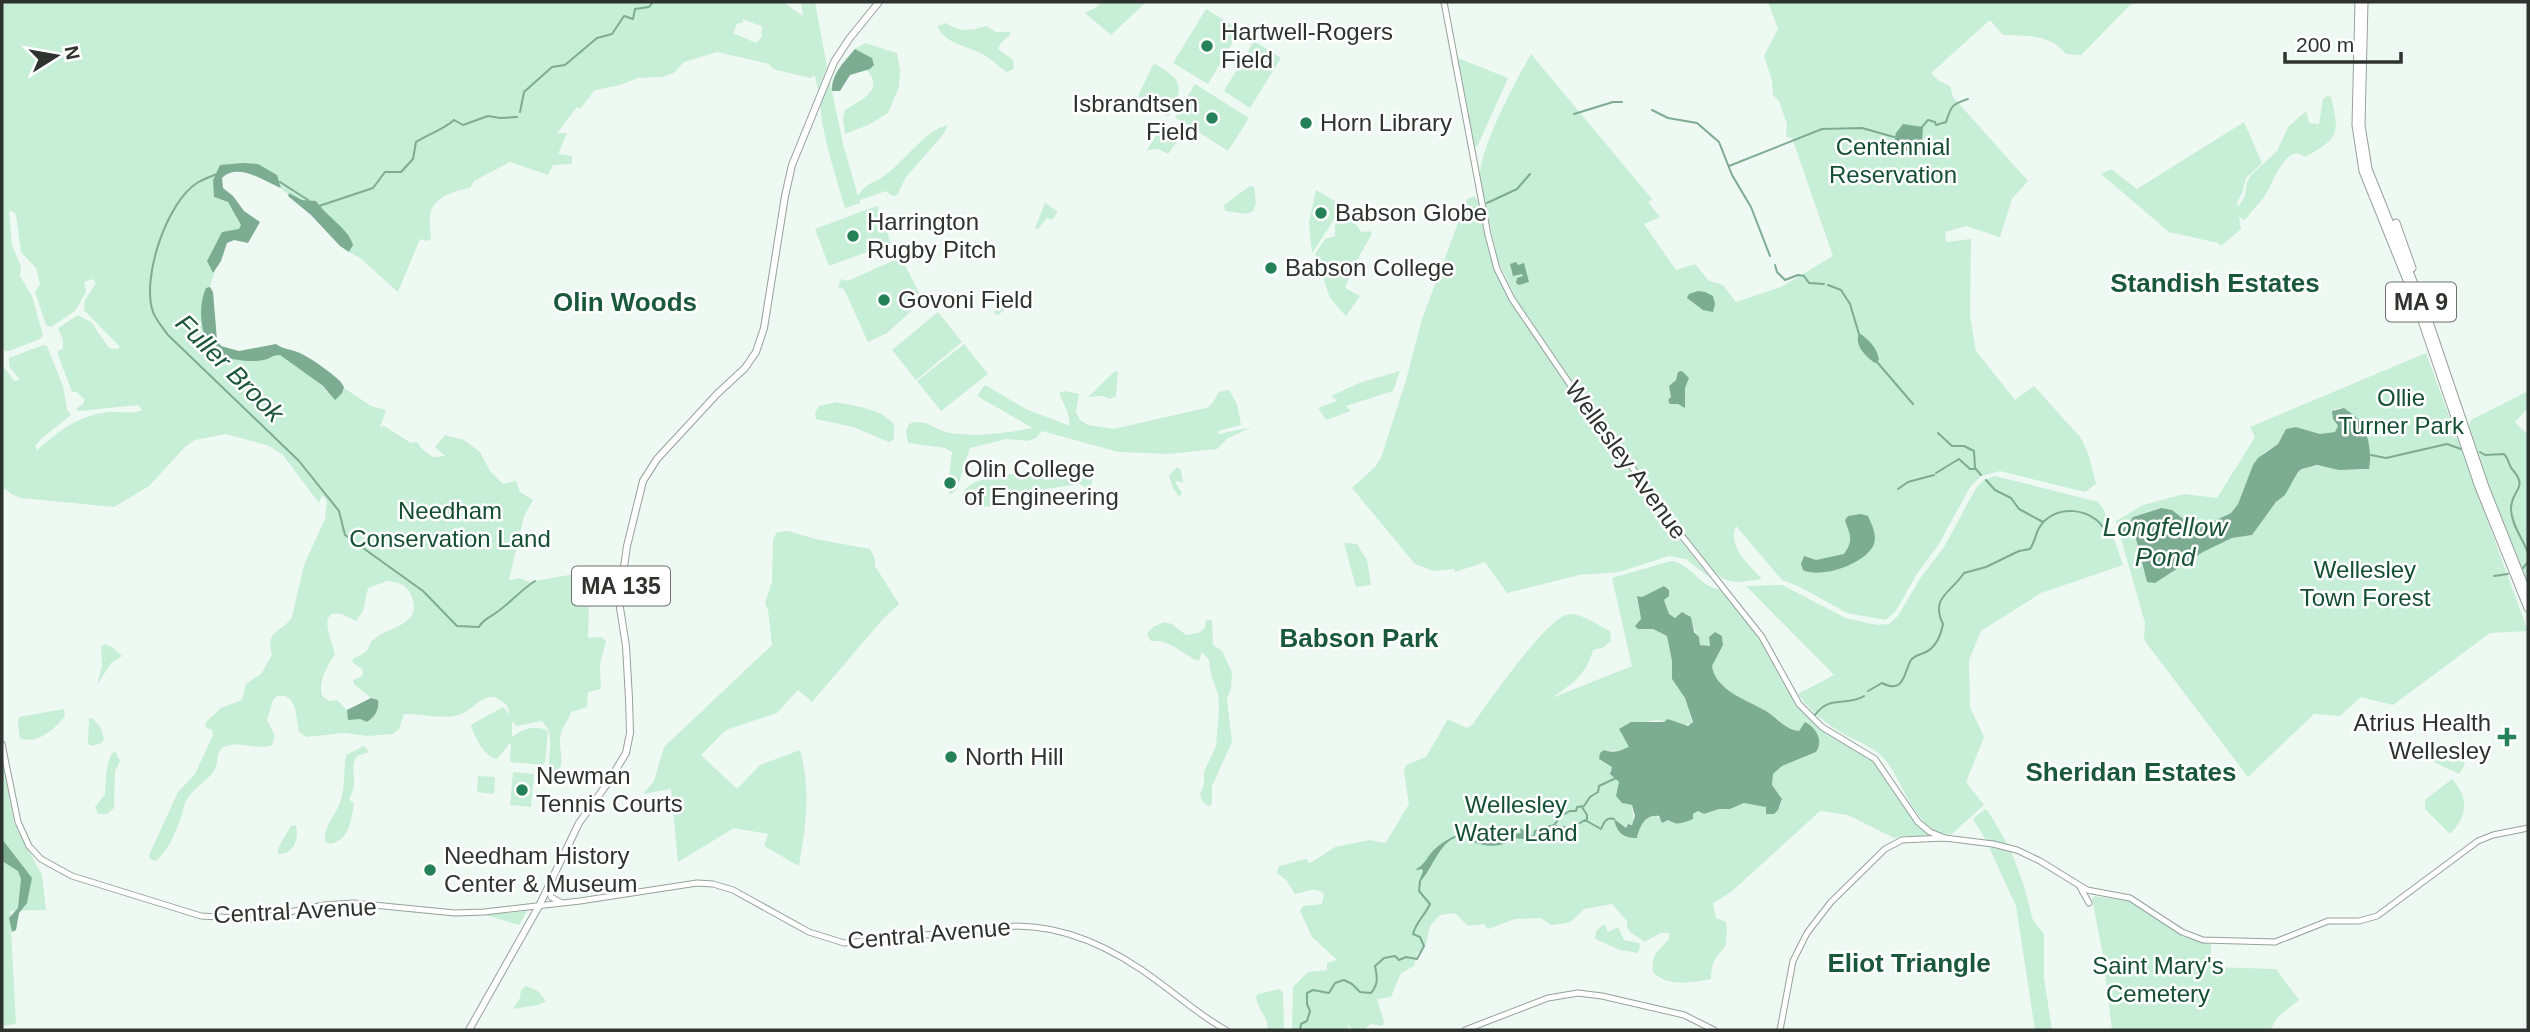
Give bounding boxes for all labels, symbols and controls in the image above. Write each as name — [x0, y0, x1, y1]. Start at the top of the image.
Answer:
place label: Hartwell-Rogers Field — [1221, 18, 1393, 73]
north arrow — [21, 21, 91, 91]
scale bar — [2285, 21, 2400, 65]
text: 200 m — [2296, 33, 2354, 56]
marker: Hartwell-Rogers Field — [1199, 38, 1215, 54]
text: N — [61, 44, 84, 62]
place label: Isbrandtsen Field — [1073, 90, 1198, 145]
place label: Horn Library — [1320, 109, 1452, 136]
marker: Isbrandtsen Field — [1204, 110, 1220, 126]
marker: Horn Library — [1298, 115, 1314, 131]
park label: Centennial Reservation — [1829, 133, 1957, 188]
place label: Babson Globe — [1335, 199, 1487, 226]
marker: Babson Globe — [1313, 205, 1329, 221]
place label: Harrington Rugby Pitch — [867, 208, 996, 263]
marker: Harrington Rugby Pitch — [845, 228, 861, 244]
place label: Babson College — [1285, 254, 1454, 281]
marker: Babson College — [1263, 260, 1279, 276]
district label: Standish Estates — [2110, 268, 2320, 298]
road number: MA 9 — [2386, 282, 2456, 322]
place label: Govoni Field — [898, 286, 1033, 313]
district label: Olin Woods — [553, 287, 697, 317]
marker: Govoni Field — [876, 292, 892, 308]
water label: Fuller Brook — [170, 308, 292, 430]
street label: Wellesley Avenue — [1560, 375, 1693, 544]
park label: Ollie Turner Park — [2338, 384, 2465, 439]
place label: Olin College of Engineering — [964, 455, 1119, 510]
marker: Olin College of Engineering — [942, 475, 958, 491]
park label: Needham Conservation Land — [349, 497, 551, 552]
water label: Longfellow Pond — [2103, 512, 2229, 572]
park label: Wellesley Town Forest — [2300, 556, 2431, 611]
road number: MA 135 — [572, 566, 670, 606]
district label: Babson Park — [1280, 623, 1439, 653]
place label: Atrius Health Wellesley — [2354, 709, 2491, 764]
marker: Atrius Health Wellesley — [2497, 727, 2517, 747]
place label: North Hill — [965, 743, 1064, 770]
marker: North Hill — [943, 749, 959, 765]
district label: Sheridan Estates — [2026, 757, 2236, 787]
place label: Newman Tennis Courts — [536, 762, 683, 817]
marker: Newman Tennis Courts — [514, 782, 530, 798]
park label: Wellesley Water Land — [1454, 791, 1578, 846]
place label: Needham History Center & Museum — [444, 842, 637, 897]
marker: Needham History Center & Museum — [422, 862, 438, 878]
street label: Central Avenue — [213, 893, 377, 928]
street label: Central Avenue — [846, 913, 1012, 954]
district label: Eliot Triangle — [1827, 948, 1991, 978]
park label: Saint Mary's Cemetery — [2092, 952, 2224, 1007]

